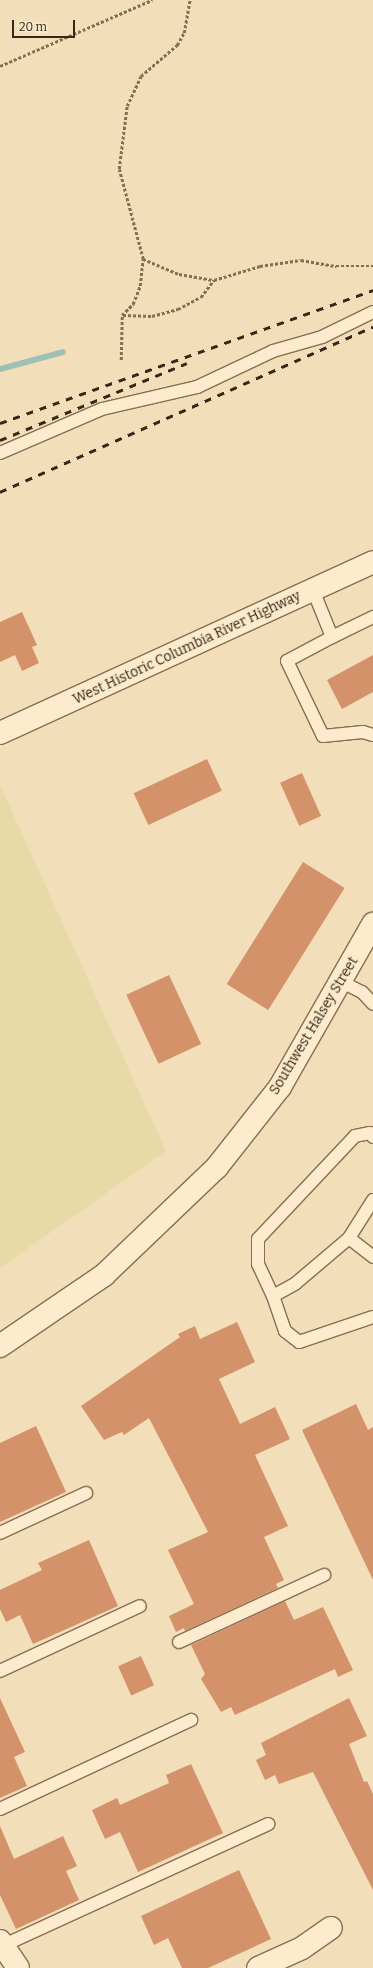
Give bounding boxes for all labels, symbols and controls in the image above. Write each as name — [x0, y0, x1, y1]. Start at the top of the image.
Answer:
scale bar — [14, 12, 77, 38]
text: 20 m — [19, 20, 47, 34]
street label: West Historic Columbia River Highway — [70, 588, 304, 708]
street label: Southwest Halsey Street — [266, 954, 362, 1098]

